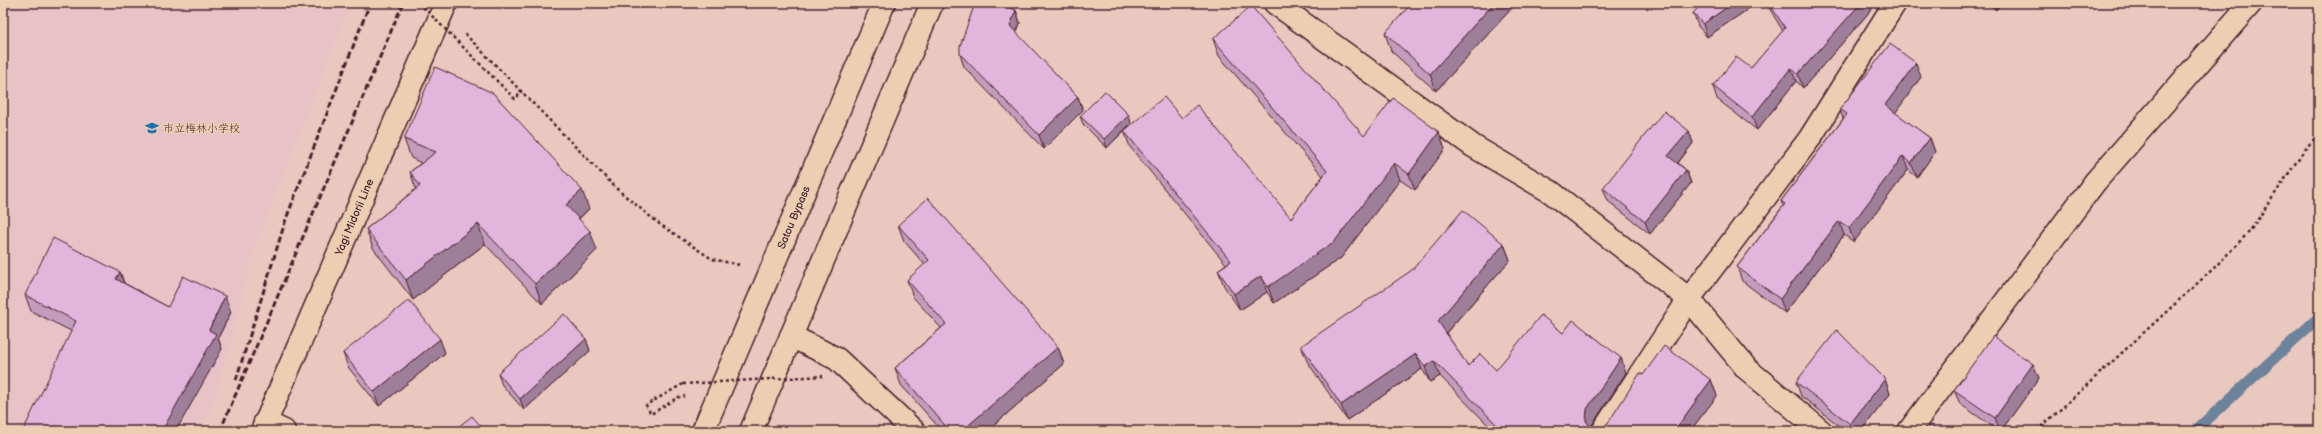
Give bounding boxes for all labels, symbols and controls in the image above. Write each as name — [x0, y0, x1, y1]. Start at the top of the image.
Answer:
school or university icon: 市立梅林小学校 — [144, 120, 160, 136]
place label: 市立梅林小学校 — [163, 122, 240, 135]
street label: Yagi Midorii Line — [331, 176, 376, 258]
street label: Satou Bypass — [774, 183, 813, 251]

